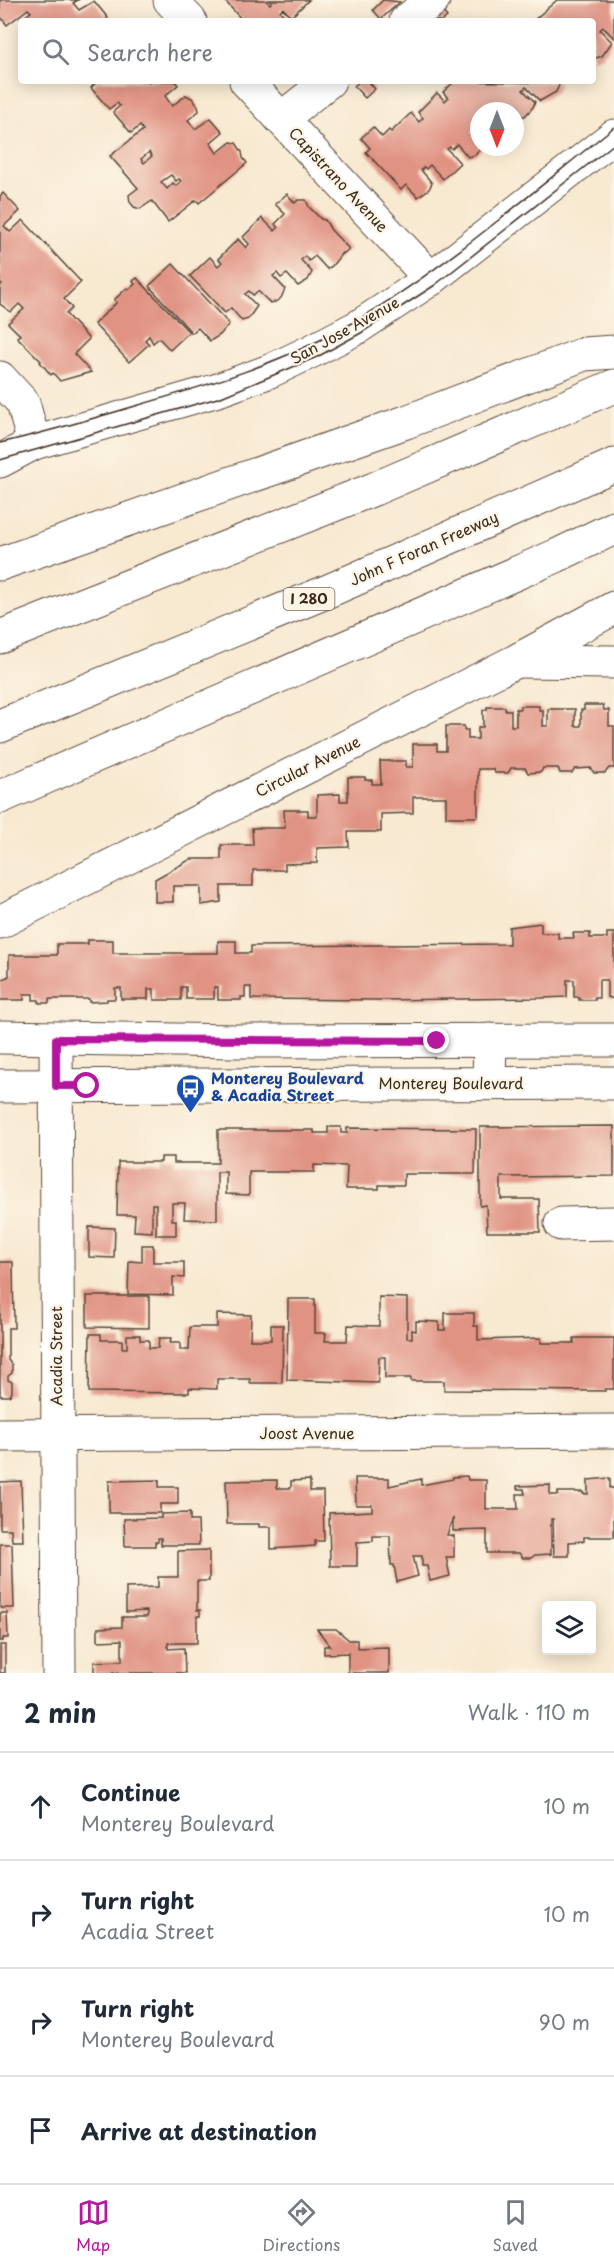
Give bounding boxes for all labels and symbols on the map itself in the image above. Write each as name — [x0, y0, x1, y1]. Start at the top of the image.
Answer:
north arrow — [470, 102, 524, 156]
street label: Capistrano Avenue — [284, 121, 394, 237]
street label: San Jose Avenue — [286, 290, 403, 369]
street label: John F Foran Freeway — [345, 504, 501, 591]
road number: I 280 — [284, 588, 334, 610]
street label: Circular Avenue — [251, 729, 364, 802]
route end — [423, 1027, 449, 1053]
place label: Monterey Boulevard & Acadia Street — [211, 1066, 364, 1106]
street label: Monterey Boulevard — [378, 1071, 524, 1094]
route start — [73, 1072, 99, 1098]
bus stop icon: Monterey Boulevard & Acadia Street — [174, 1072, 206, 1114]
street label: Acadia Street — [44, 1306, 67, 1406]
street label: Joost Avenue — [260, 1421, 354, 1444]

